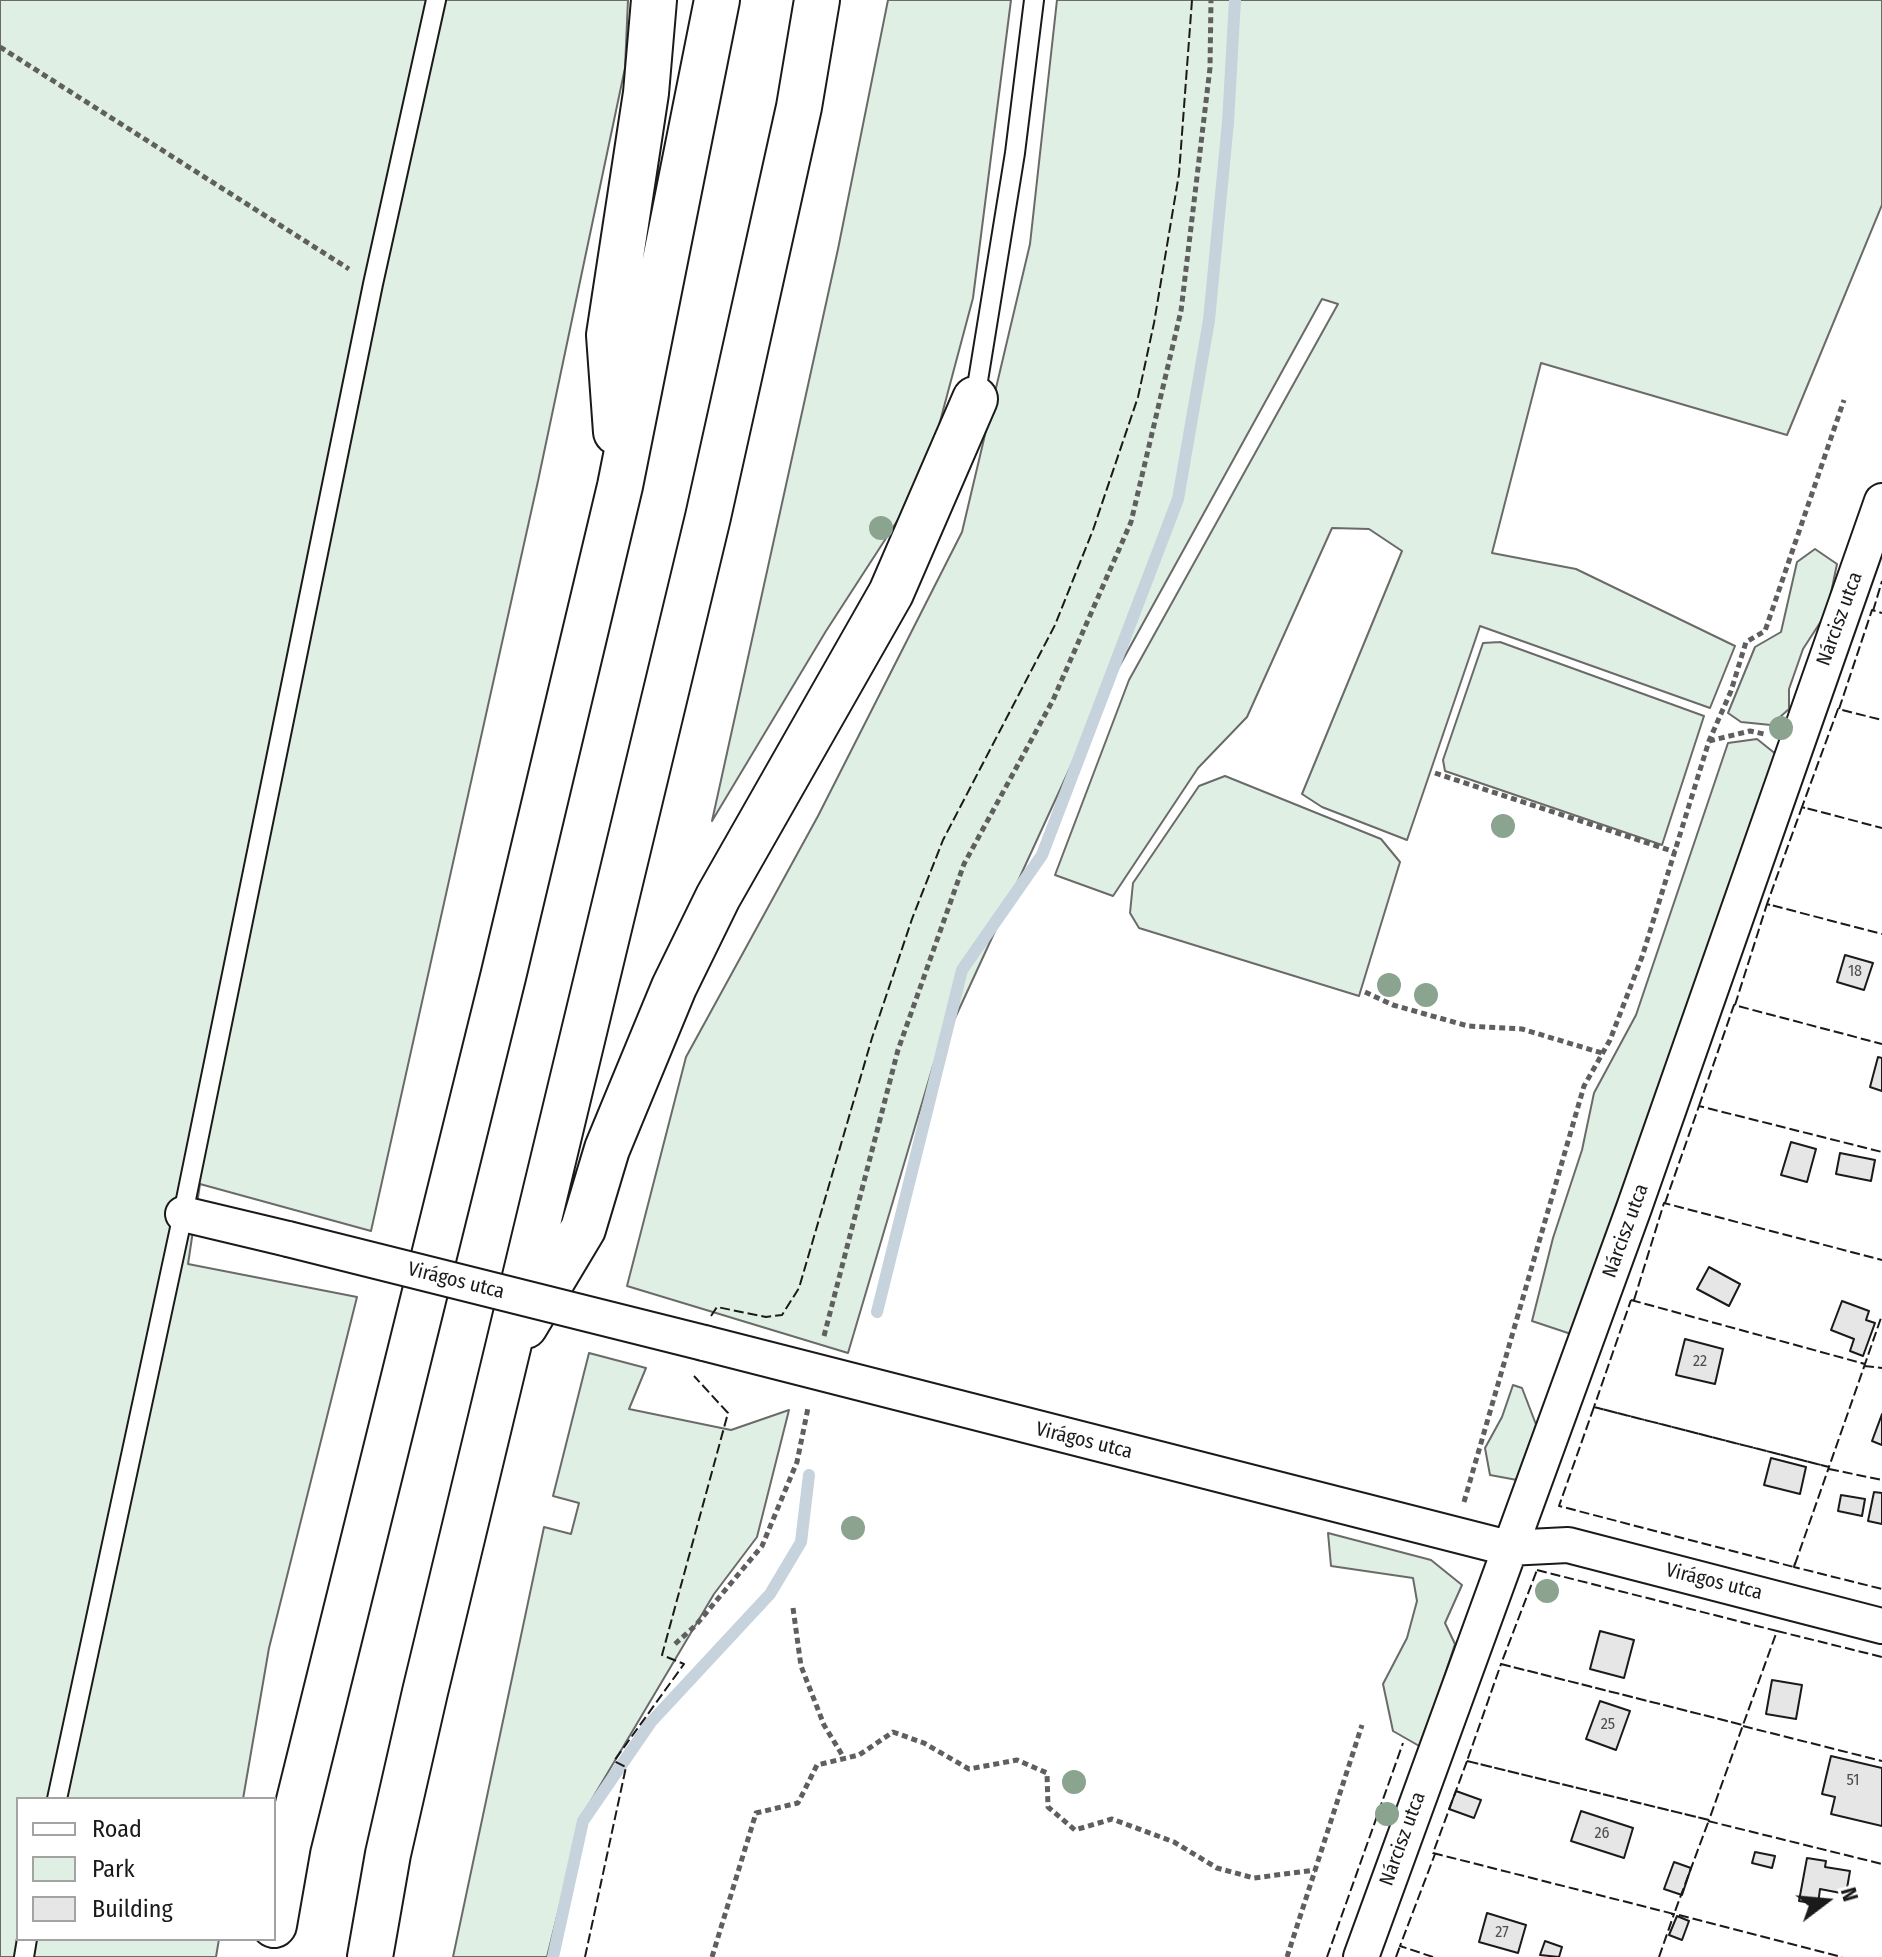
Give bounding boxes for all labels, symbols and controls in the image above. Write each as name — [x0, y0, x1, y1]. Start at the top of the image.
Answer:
street label: Nárcisz utca — [1812, 569, 1868, 669]
house number: 18 — [1848, 962, 1862, 982]
street label: Nárcisz utca — [1598, 1181, 1654, 1281]
street label: Virágos utca — [405, 1257, 507, 1305]
house number: 22 — [1693, 1352, 1707, 1372]
street label: Virágos utca — [1033, 1417, 1135, 1465]
street label: Virágos utca — [1663, 1558, 1765, 1606]
house number: 25 — [1601, 1715, 1615, 1735]
house number: 51 — [1847, 1771, 1859, 1791]
street label: Nárcisz utca — [1375, 1789, 1431, 1889]
legend — [16, 1797, 276, 1941]
text: Road — [92, 1815, 142, 1843]
house number: 26 — [1595, 1824, 1609, 1844]
text: Park — [92, 1855, 135, 1883]
north arrow — [1786, 1861, 1866, 1941]
text: N — [1835, 1884, 1864, 1904]
text: Building — [92, 1895, 173, 1923]
house number: 27 — [1495, 1923, 1509, 1943]

